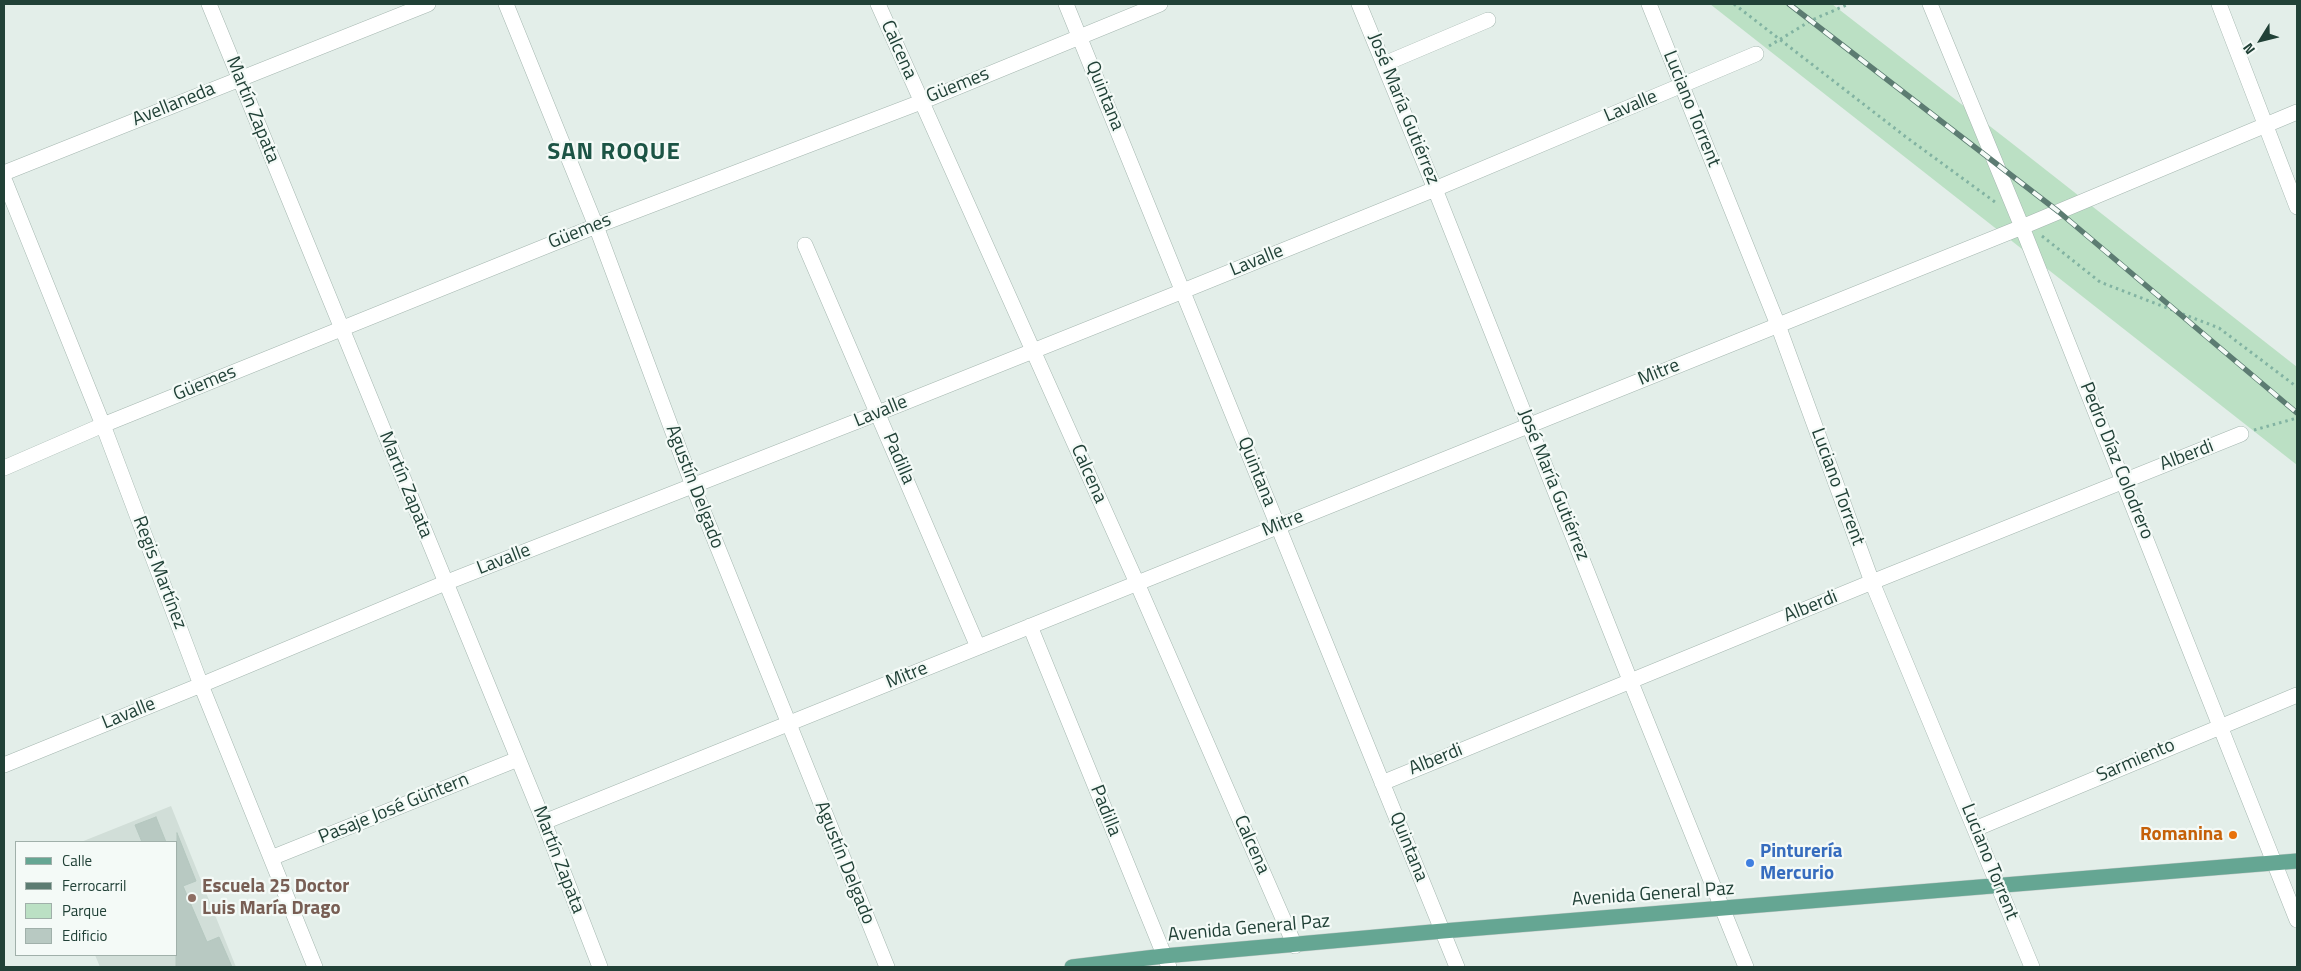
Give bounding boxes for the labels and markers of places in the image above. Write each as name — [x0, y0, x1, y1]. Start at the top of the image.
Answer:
place label: Romanina — [2140, 824, 2223, 846]
marker: Romanina — [2227, 829, 2239, 841]
place label: Pinturería Mercurio — [1760, 841, 1842, 885]
marker: Pinturería Mercurio — [1744, 857, 1756, 869]
place label: Escuela 25 Doctor Luis María Drago — [202, 876, 349, 920]
marker: Escuela 25 Doctor Luis María Drago — [186, 892, 198, 904]

